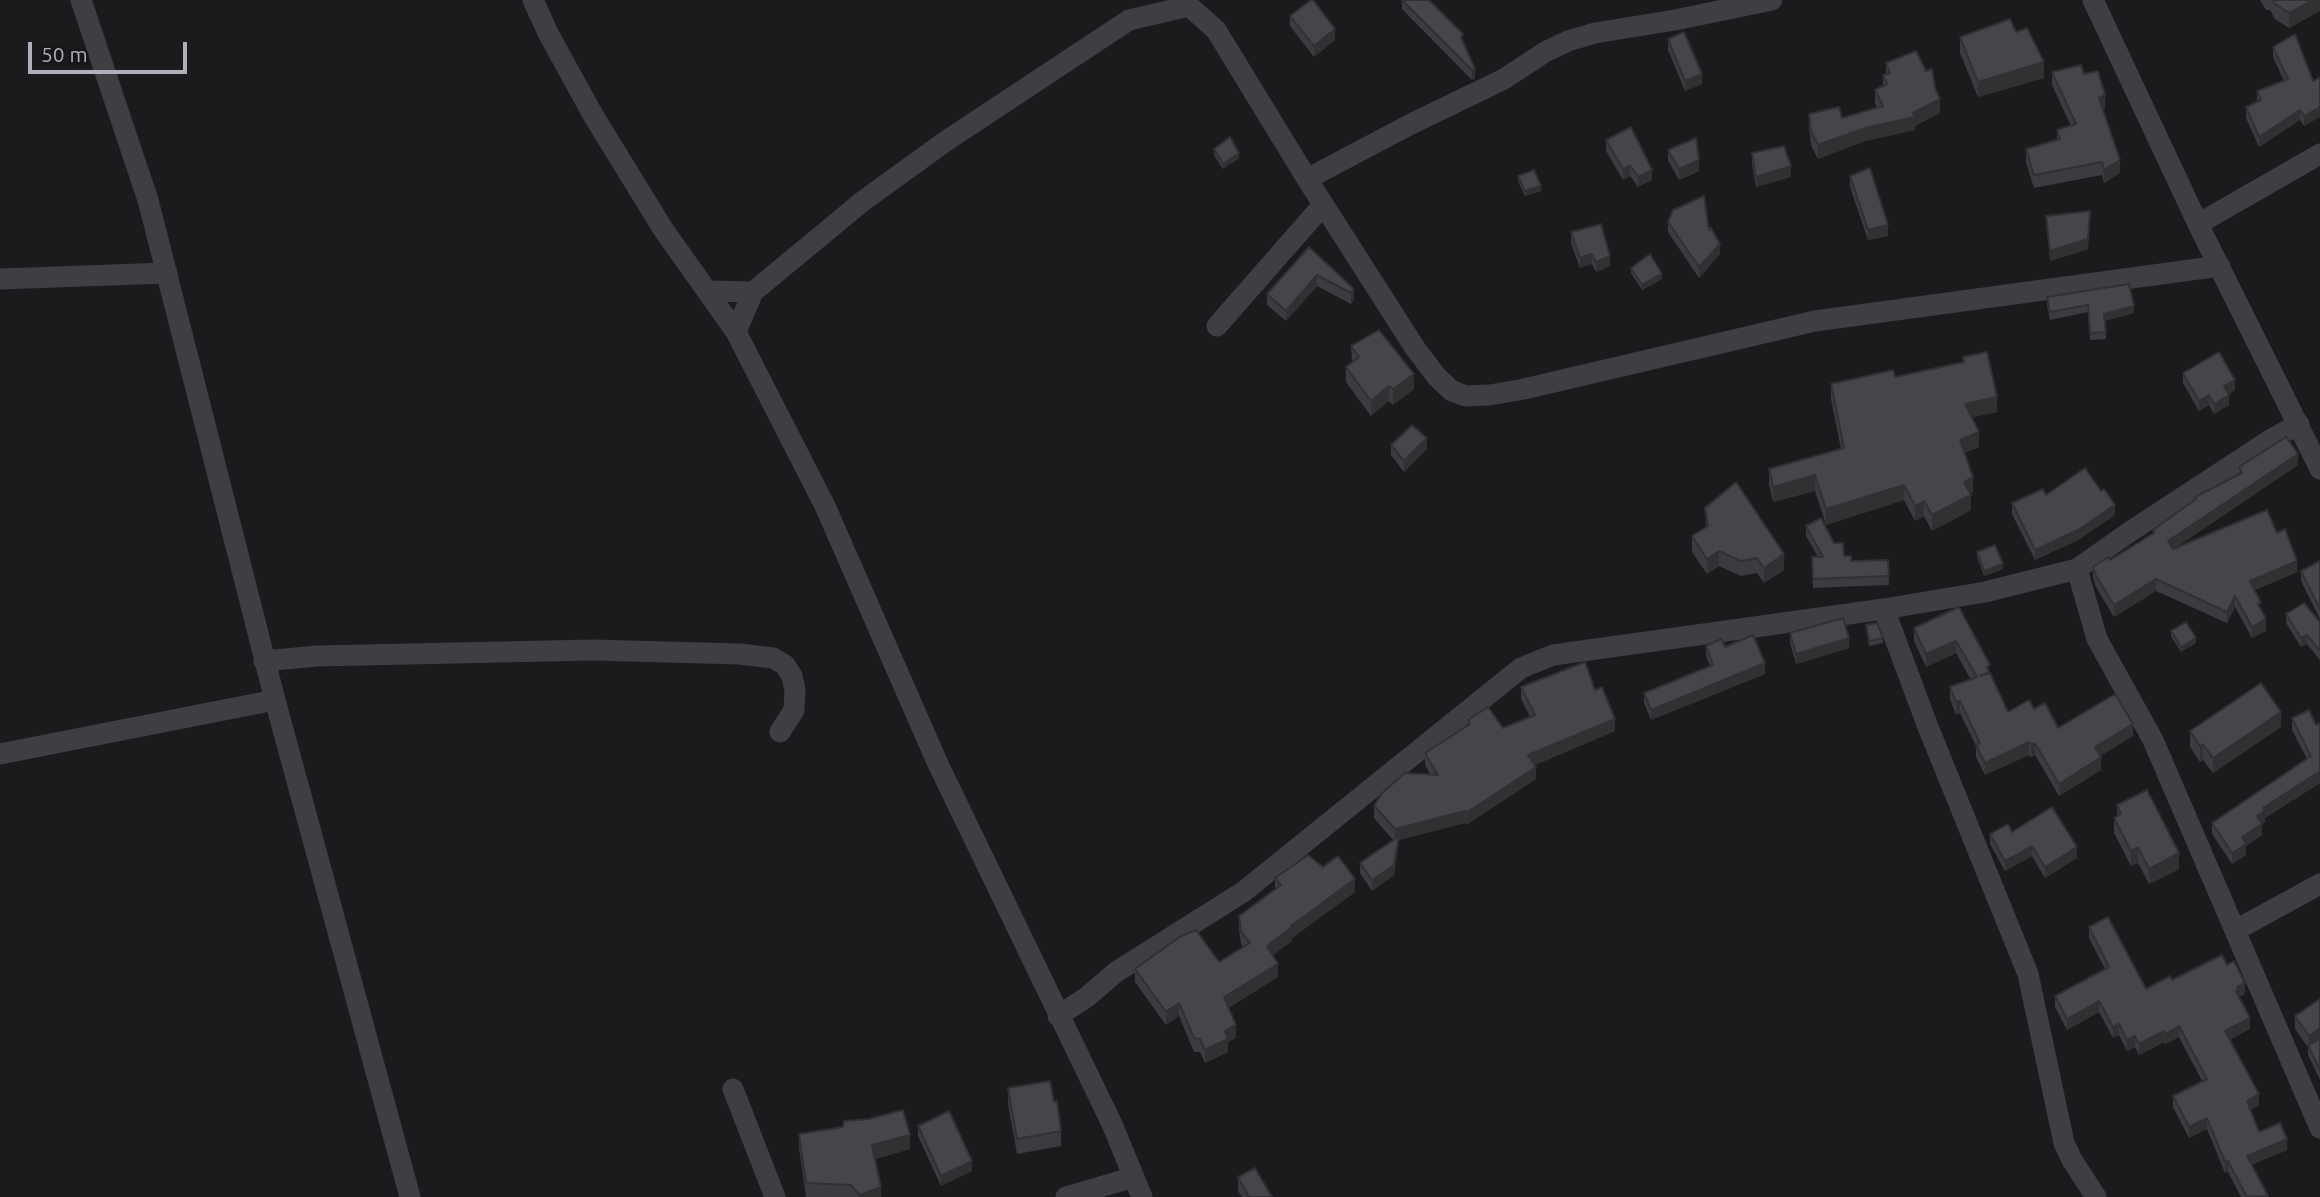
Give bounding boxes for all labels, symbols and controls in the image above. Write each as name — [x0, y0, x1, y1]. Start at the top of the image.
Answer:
scale bar — [32, 28, 191, 72]
text: 50 m — [41, 42, 88, 66]

